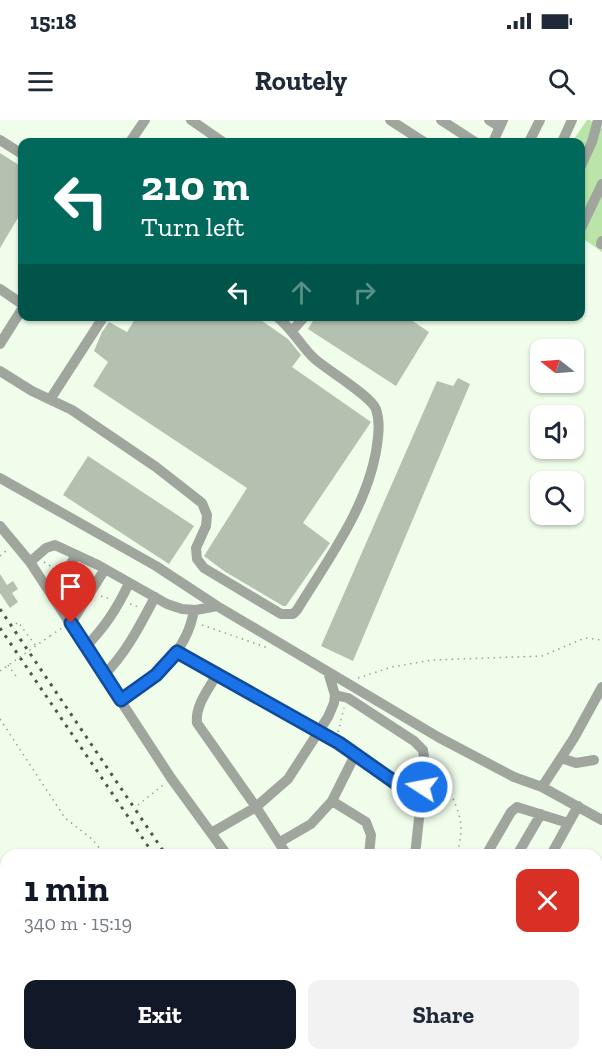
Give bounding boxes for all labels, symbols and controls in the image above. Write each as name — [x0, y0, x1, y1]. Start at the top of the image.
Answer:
text: 15:18 — [30, 8, 77, 35]
icon: menu — [24, 65, 57, 98]
text: Routely — [255, 65, 347, 97]
icon: search — [545, 65, 578, 98]
text: 210 m — [141, 160, 249, 211]
icon: left — [42, 162, 120, 240]
text: Turn left — [141, 211, 244, 243]
icon: left — [222, 276, 255, 309]
icon: ahead — [285, 276, 318, 309]
icon: right — [348, 276, 381, 309]
north arrow — [530, 339, 584, 393]
map controls — [530, 339, 584, 525]
button: sound — [530, 405, 584, 459]
button: search — [530, 471, 584, 525]
pin — [45, 561, 96, 623]
icon: arrive — [54, 570, 87, 603]
position arrow — [390, 755, 454, 819]
text: 1 min — [24, 867, 109, 910]
button: close — [516, 869, 579, 932]
text: 340 m · 15:19 — [24, 911, 132, 935]
button: Exit — [24, 980, 296, 1049]
button: Share — [308, 980, 579, 1049]

